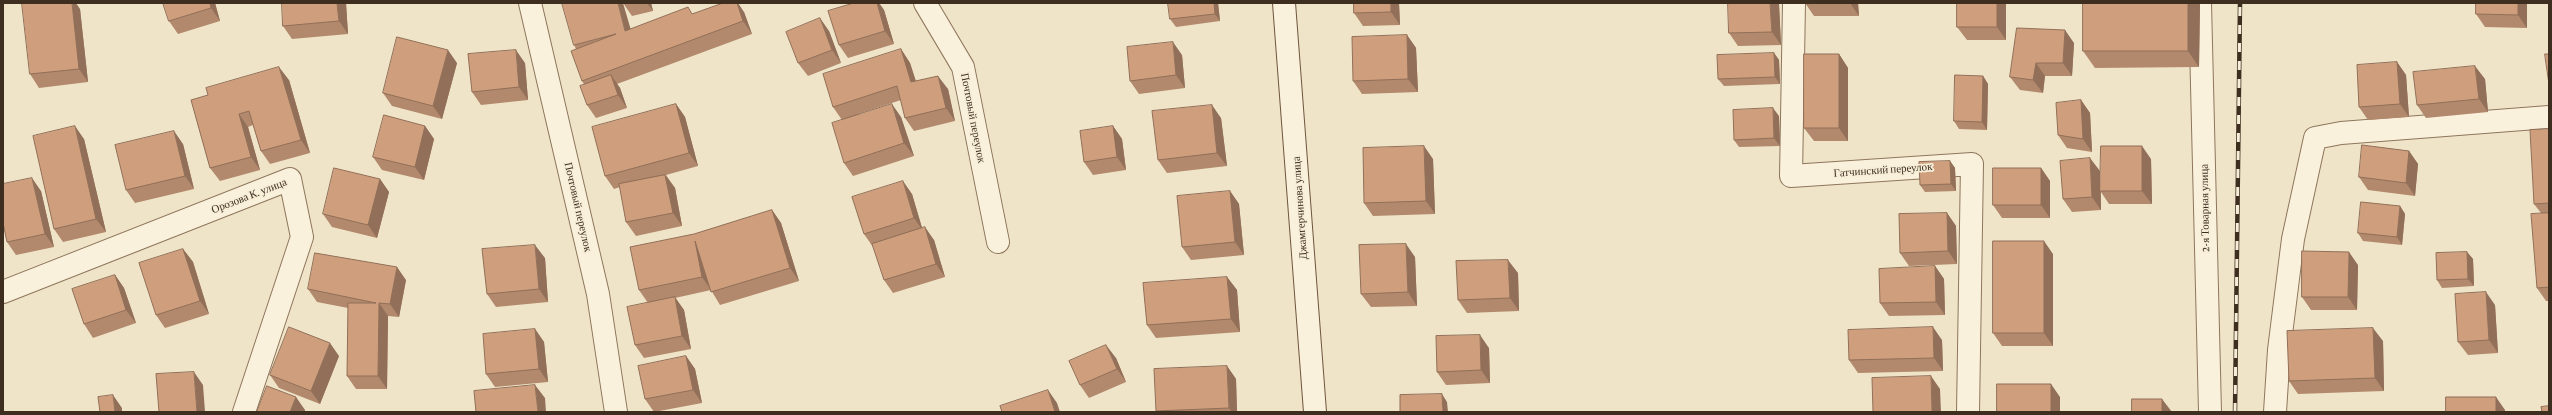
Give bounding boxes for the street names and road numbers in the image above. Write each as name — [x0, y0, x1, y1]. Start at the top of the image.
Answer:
street label: Почтовый переулок — [958, 72, 988, 164]
street label: Джамгерчинова улица — [1290, 156, 1310, 260]
street label: Гатчинский переулок — [1833, 160, 1933, 180]
street label: Почтовый переулок — [561, 161, 595, 253]
street label: 2-я Товарная улица — [2198, 164, 2212, 252]
street label: Орозова К. улица — [209, 176, 289, 216]

